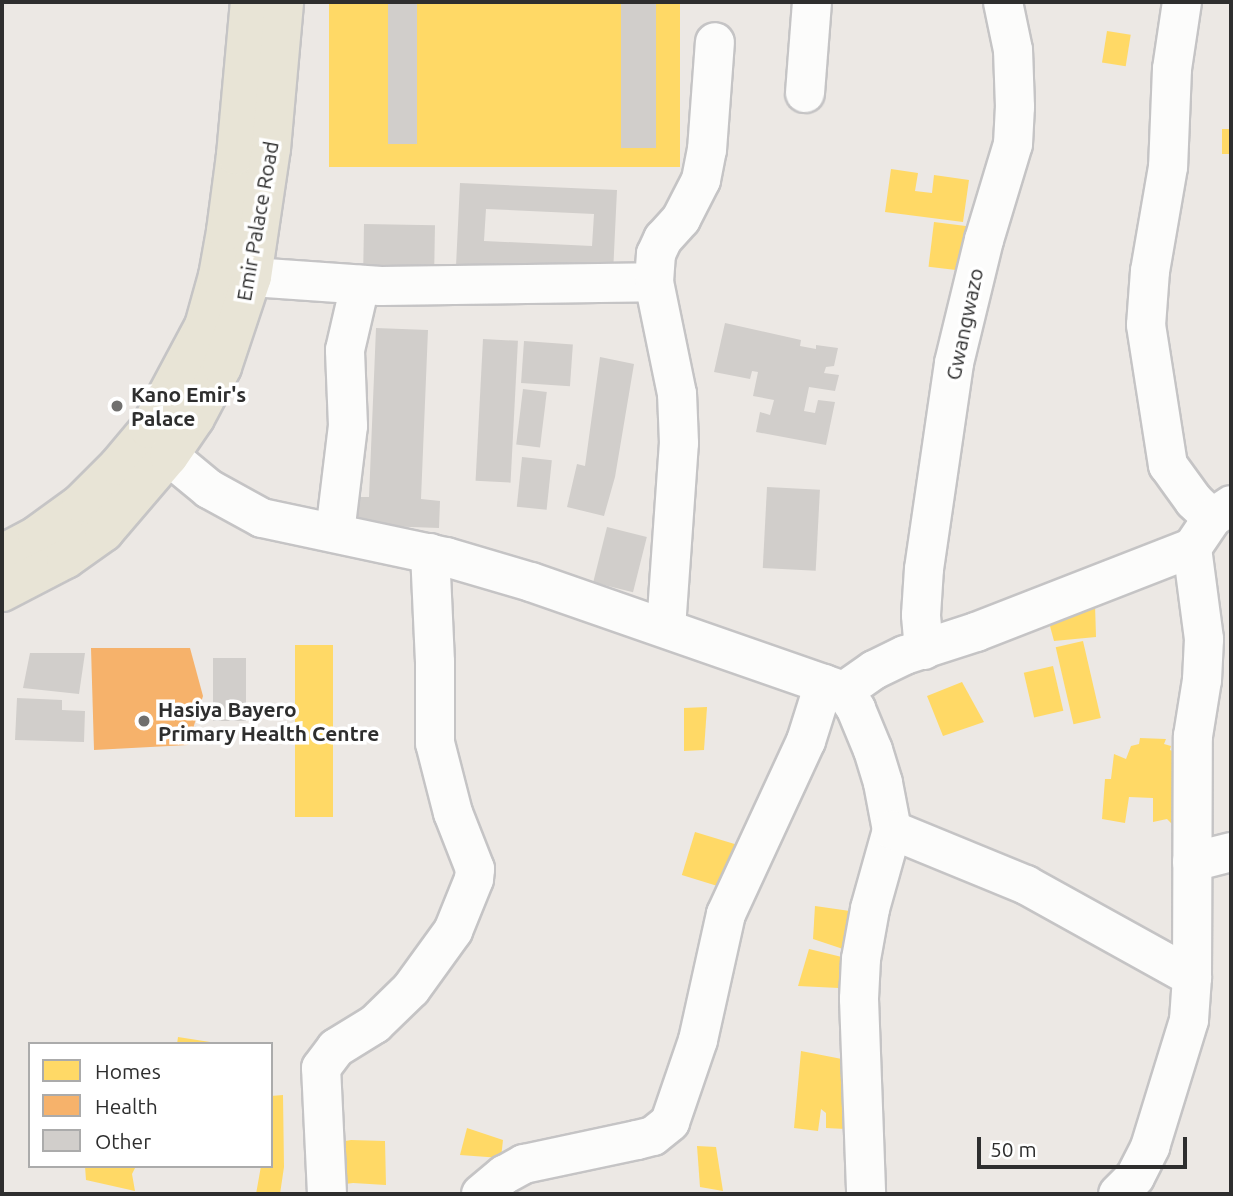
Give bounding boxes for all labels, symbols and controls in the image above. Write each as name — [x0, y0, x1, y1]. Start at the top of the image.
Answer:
street label: Emir Palace Road — [231, 139, 283, 303]
street label: Gwangwazo — [940, 266, 988, 382]
place label: Kano Emir's Palace — [131, 381, 246, 431]
marker: Kano Emir's Palace — [109, 398, 125, 414]
place label: Hasiya Bayero Primary Health Centre — [158, 696, 379, 746]
marker: Hasiya Bayero Primary Health Centre — [136, 713, 152, 729]
legend — [28, 1042, 273, 1168]
text: Homes — [95, 1059, 161, 1083]
text: Health — [95, 1094, 158, 1118]
scale bar — [981, 1122, 1191, 1166]
text: Other — [95, 1129, 151, 1153]
text: 50 m — [990, 1137, 1037, 1161]

